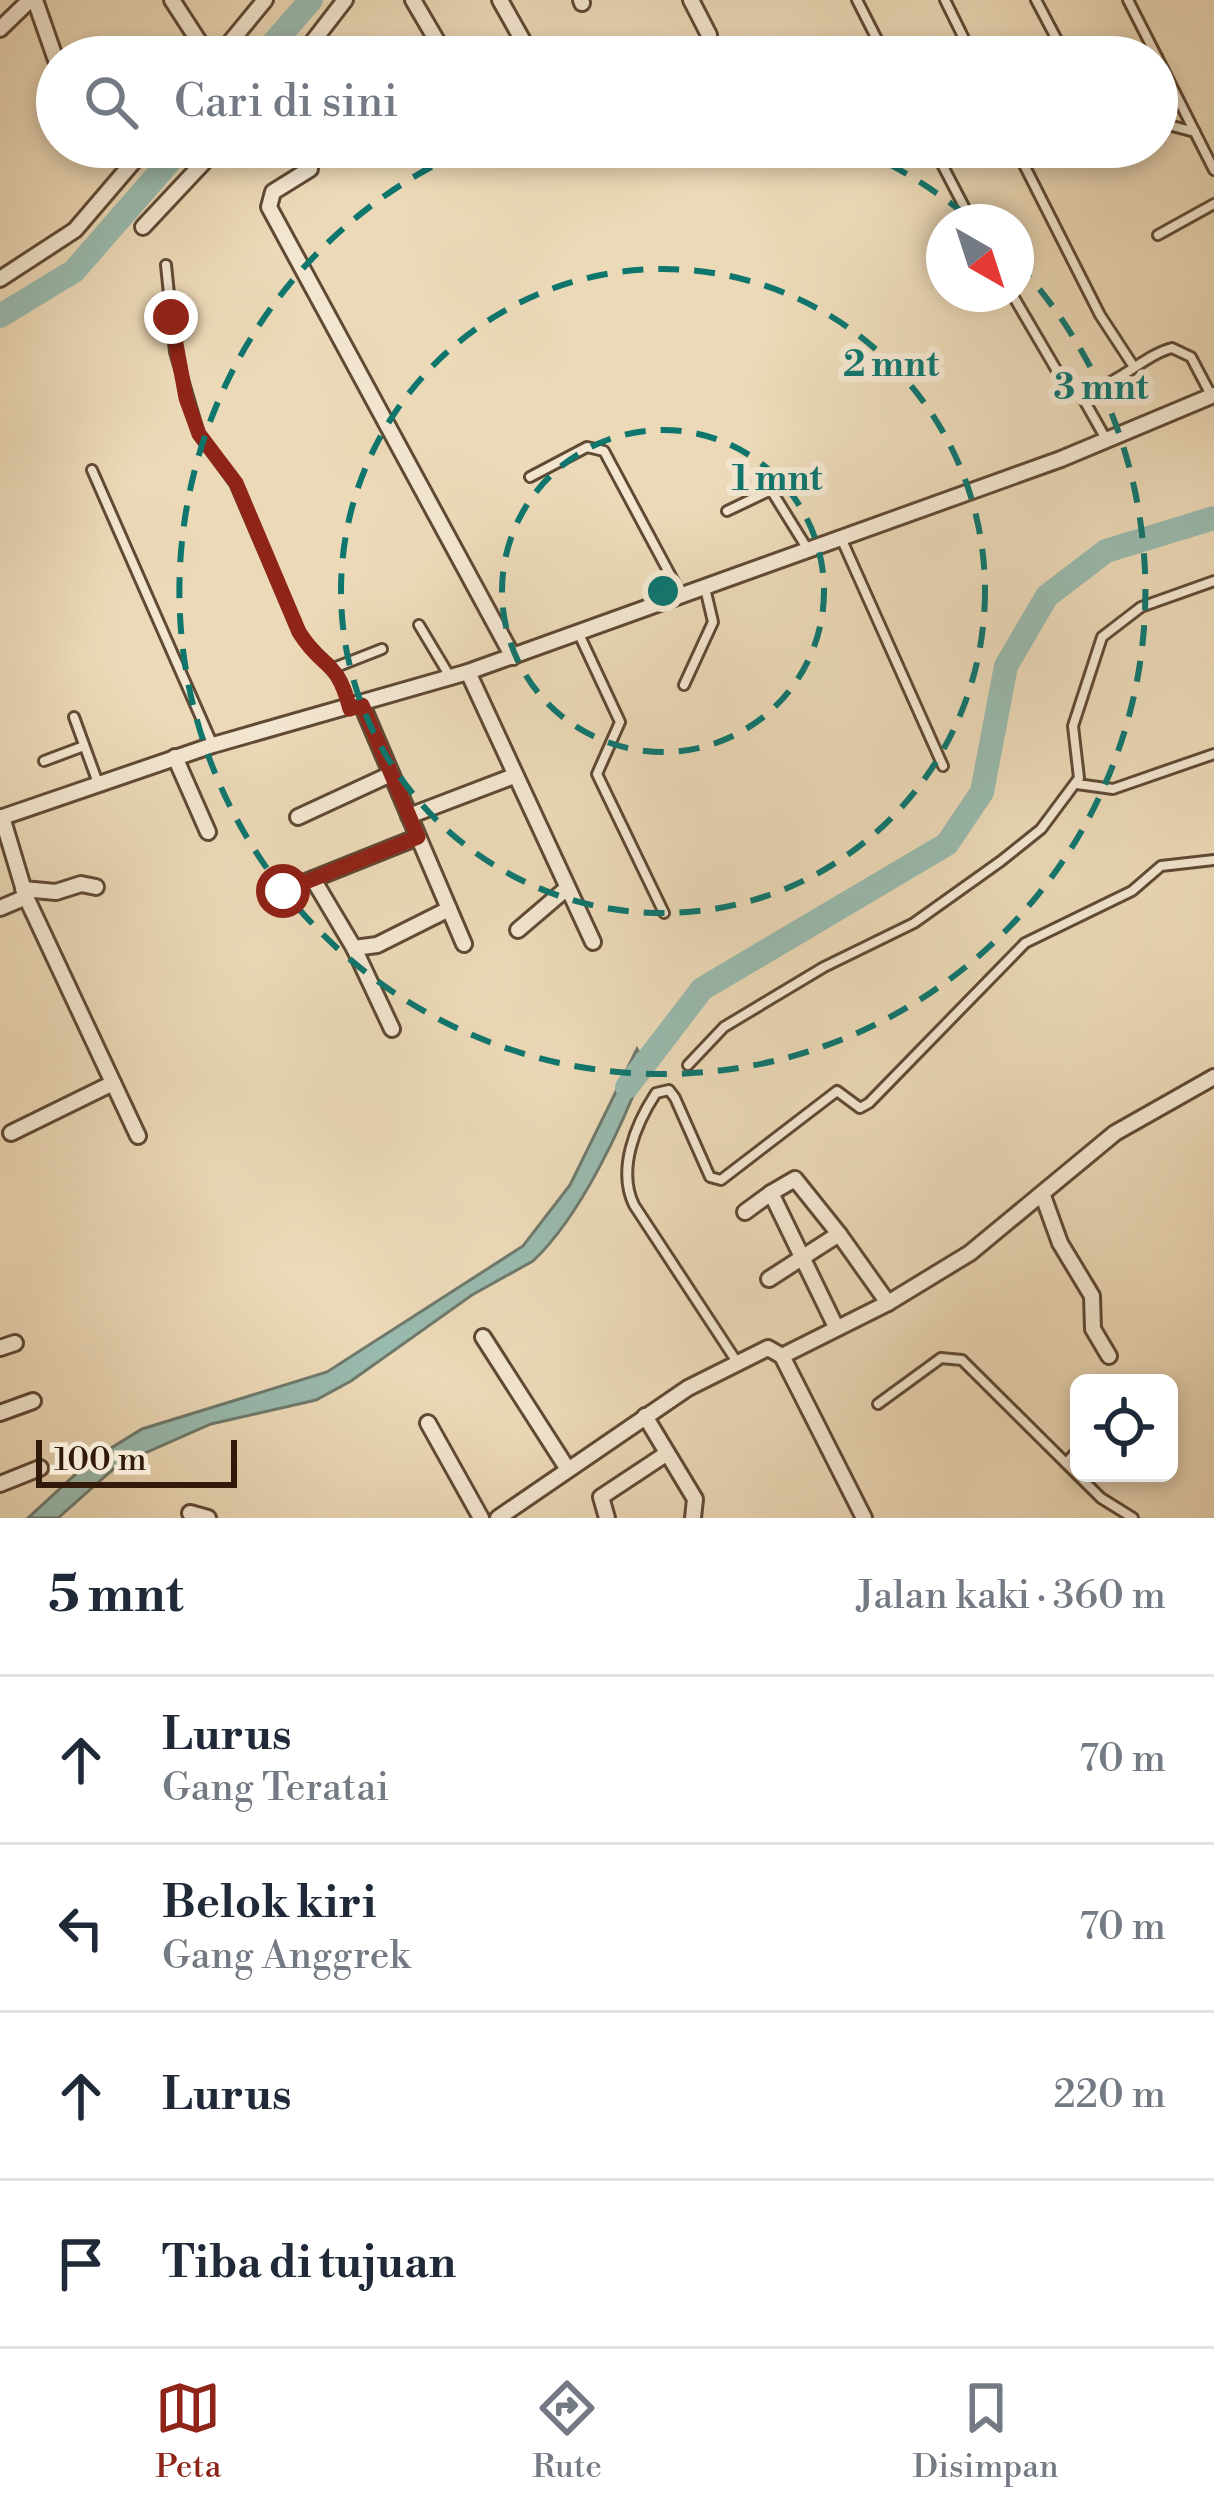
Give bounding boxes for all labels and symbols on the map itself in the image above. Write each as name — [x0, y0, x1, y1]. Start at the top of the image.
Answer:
north arrow — [926, 204, 1034, 312]
route end — [144, 290, 198, 344]
text: 2 mnt — [843, 343, 939, 388]
text: 3 mnt — [1053, 366, 1149, 411]
text: 1 mnt — [732, 457, 823, 502]
centre of rings — [642, 570, 684, 612]
route start — [256, 864, 310, 918]
scale bar — [36, 1434, 237, 1487]

